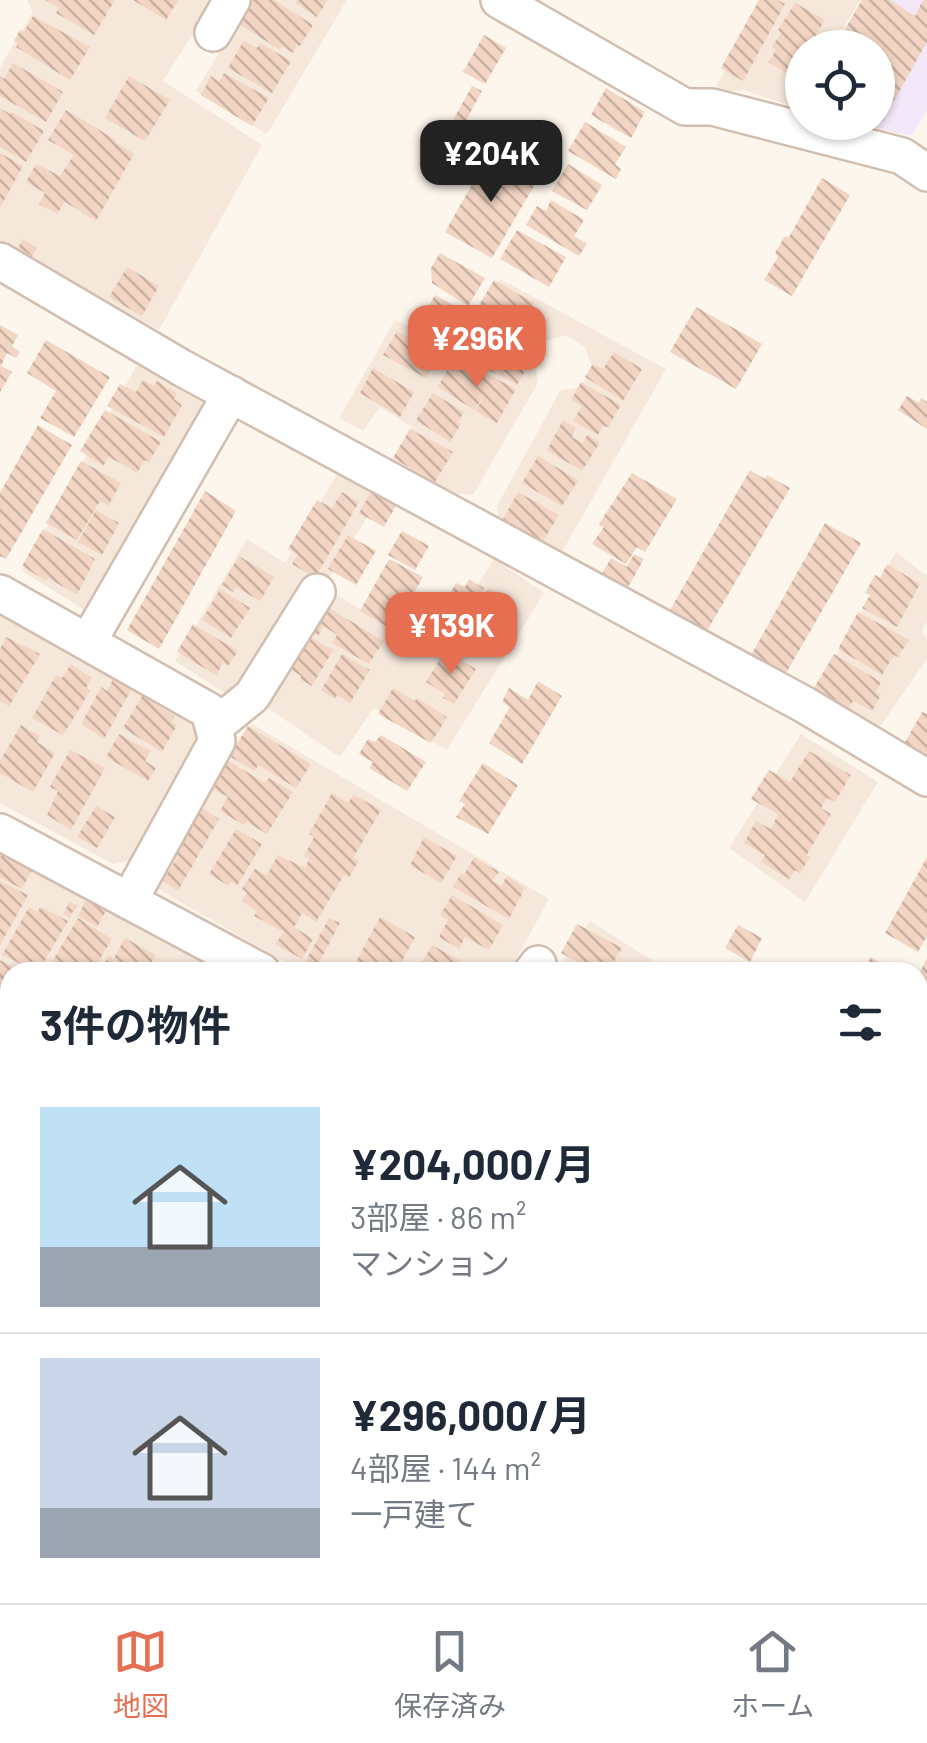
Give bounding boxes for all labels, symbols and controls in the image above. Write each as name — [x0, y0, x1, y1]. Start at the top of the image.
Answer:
map controls — [785, 30, 895, 140]
button: locate — [785, 30, 895, 140]
pin: ¥204K — [421, 120, 561, 205]
text: ¥204K — [442, 133, 540, 171]
pin: ¥296K — [407, 305, 547, 390]
text: ¥296K — [430, 318, 524, 356]
pin: ¥139K — [381, 592, 521, 677]
text: ¥139K — [407, 605, 495, 643]
icon: filters — [833, 995, 888, 1050]
text: 3件の物件 — [40, 999, 231, 1049]
text: ¥204,000/月 — [350, 1138, 595, 1188]
icon: home — [120, 1147, 240, 1267]
text: 3部屋 · 86 m² — [350, 1197, 526, 1235]
text: マンション — [350, 1243, 510, 1281]
text: ¥296,000/月 — [350, 1389, 591, 1439]
icon: home — [120, 1398, 240, 1518]
text: 4部屋 · 144 m² — [350, 1448, 541, 1486]
text: 一戸建て — [350, 1494, 478, 1532]
tab: 地図 — [113, 1624, 169, 1724]
tab: 保存済み — [394, 1624, 506, 1724]
tab: ホーム — [731, 1624, 814, 1724]

